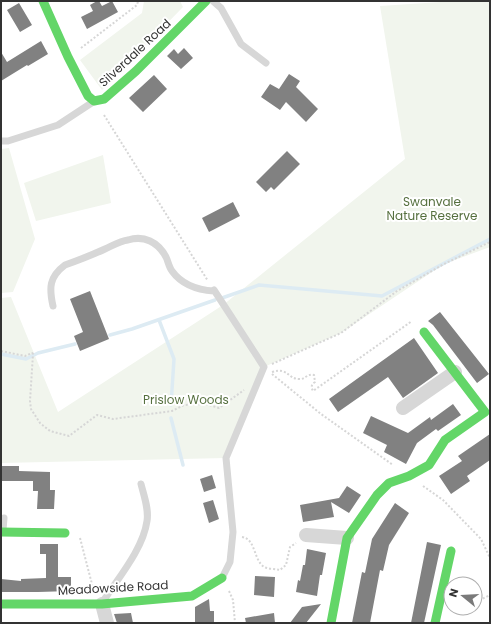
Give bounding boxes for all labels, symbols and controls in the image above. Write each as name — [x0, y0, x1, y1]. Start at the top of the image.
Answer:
street label: Silverdale Road — [95, 15, 174, 90]
park label: Swanvale Nature Reserve — [387, 193, 477, 224]
park label: Prislow Woods — [143, 391, 229, 408]
street label: Meadowside Road — [57, 576, 169, 599]
north arrow — [443, 576, 483, 616]
text: N — [445, 586, 462, 599]

